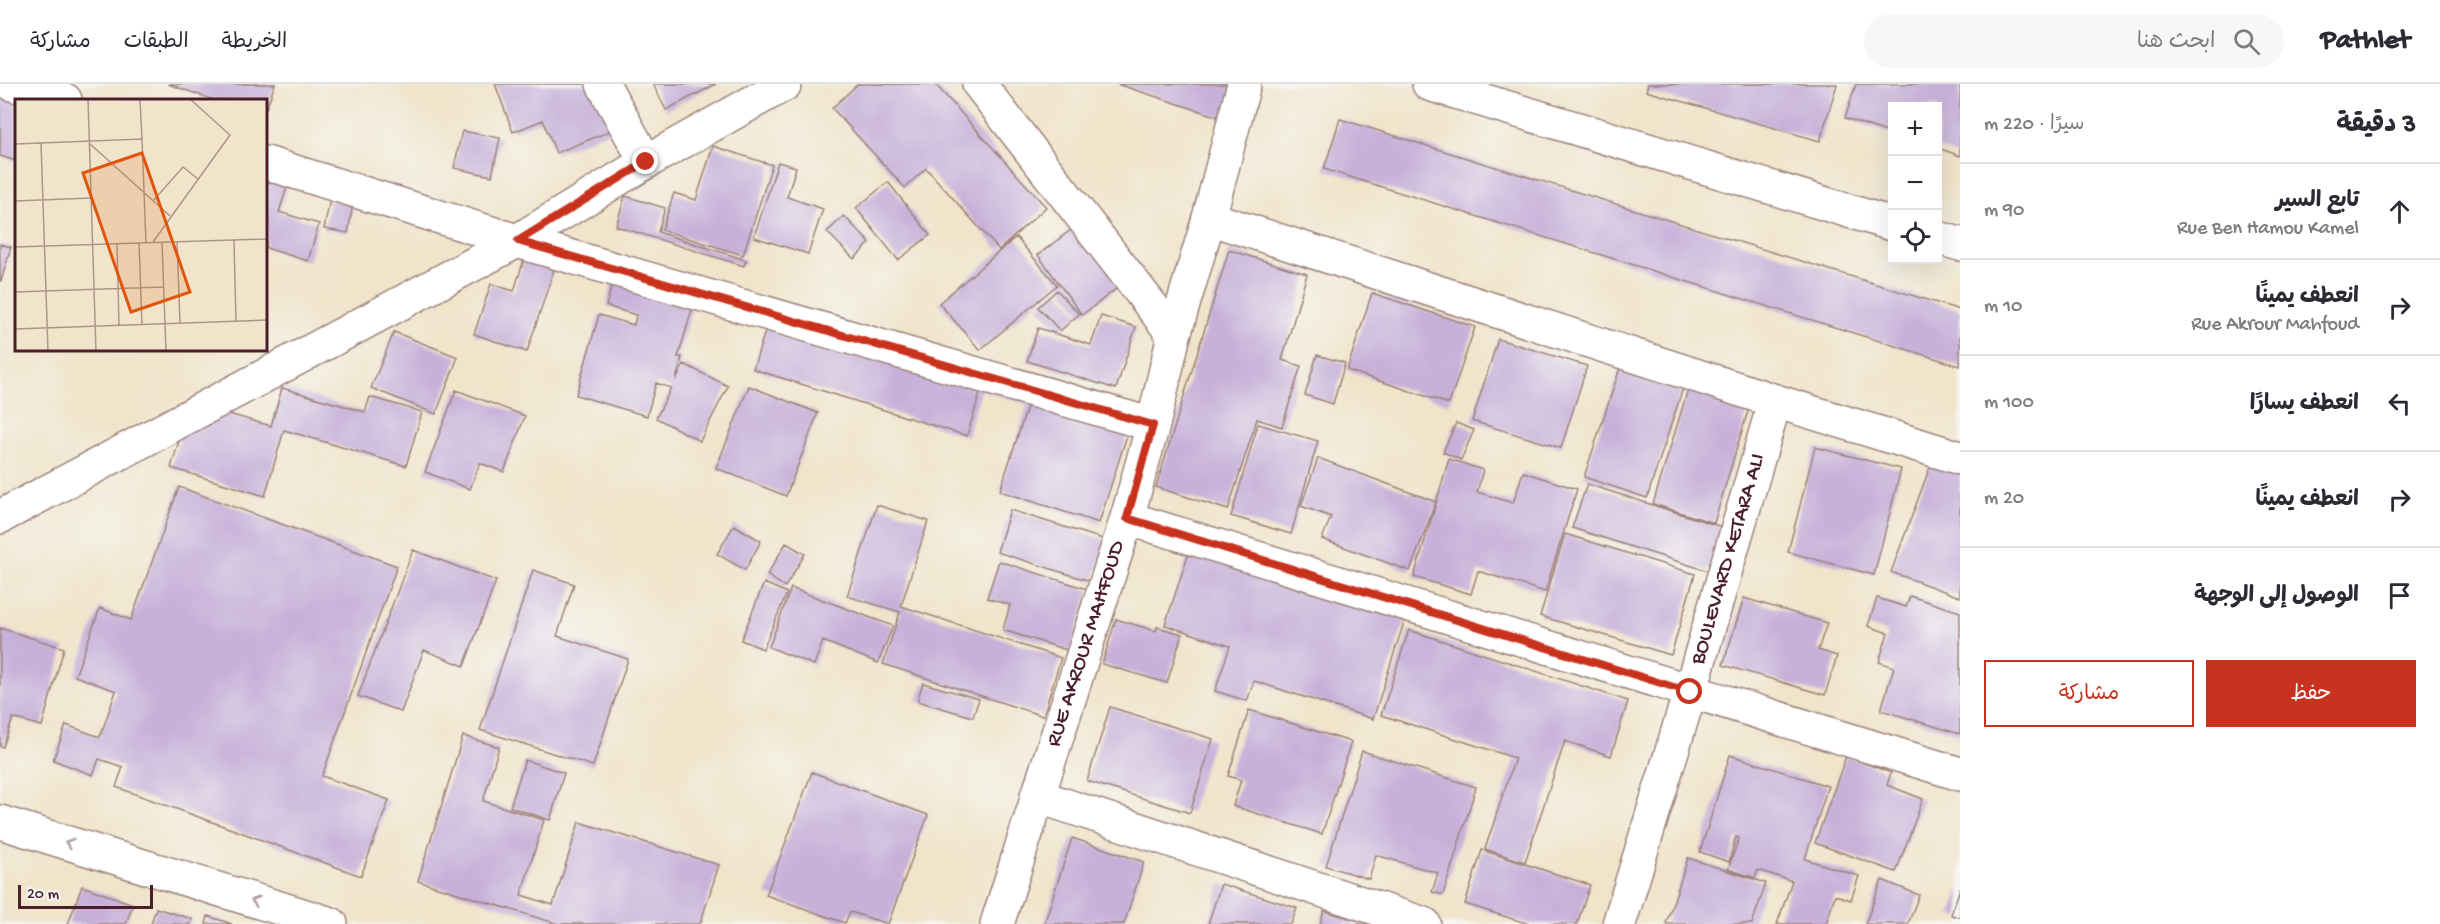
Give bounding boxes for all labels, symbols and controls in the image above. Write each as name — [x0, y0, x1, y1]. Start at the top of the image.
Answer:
search box — [1864, 14, 2284, 68]
icon: search — [2230, 25, 2263, 58]
text: Pathlet — [2320, 25, 2410, 58]
text: ابحث هنا — [2137, 30, 2215, 56]
text: مشاركة — [30, 31, 91, 56]
text: الطبقات — [124, 31, 189, 56]
text: الخريطة — [222, 31, 287, 56]
inset map — [15, 99, 267, 351]
map controls — [1888, 102, 1942, 264]
button: + — [1888, 102, 1942, 156]
text: 3 دقيقة — [2336, 111, 2416, 142]
text: سيرًا · 220 m — [1984, 114, 2084, 137]
route end — [632, 148, 658, 174]
button: − — [1888, 156, 1942, 210]
text: تابع السير — [2275, 189, 2359, 215]
icon: ahead — [2383, 195, 2416, 228]
text: 90 m — [1984, 200, 2024, 223]
button: locate — [1888, 210, 1942, 264]
text: Rue Ben Hamou Kamel — [2177, 218, 2359, 241]
text: انعطف يمينًا — [2256, 285, 2359, 311]
icon: right — [2383, 291, 2416, 324]
text: 10 m — [1984, 296, 2022, 319]
text: Rue Akrour Mahfoud — [2191, 314, 2359, 337]
icon: left — [2383, 387, 2416, 420]
text: 100 m — [1984, 392, 2034, 415]
text: انعطف يسارًا — [2250, 392, 2359, 418]
street label: BOULEVARD KETARA ALI — [1685, 451, 1772, 669]
icon: right — [2383, 483, 2416, 516]
text: 20 m — [1984, 488, 2024, 511]
text: انعطف يمينًا — [2256, 488, 2359, 514]
street label: RUE AKROUR MAHFOUD — [1042, 537, 1132, 750]
icon: arrive — [2383, 579, 2416, 612]
text: الوصول إلى الوجهة — [2194, 584, 2359, 610]
button: مشاركة — [1984, 660, 2194, 727]
button: حفظ — [2206, 660, 2416, 727]
route start — [1676, 678, 1702, 704]
one-way arrow — [64, 838, 75, 850]
scale bar — [18, 882, 153, 910]
text: 20 m — [27, 886, 59, 905]
one-way arrow — [250, 895, 261, 908]

